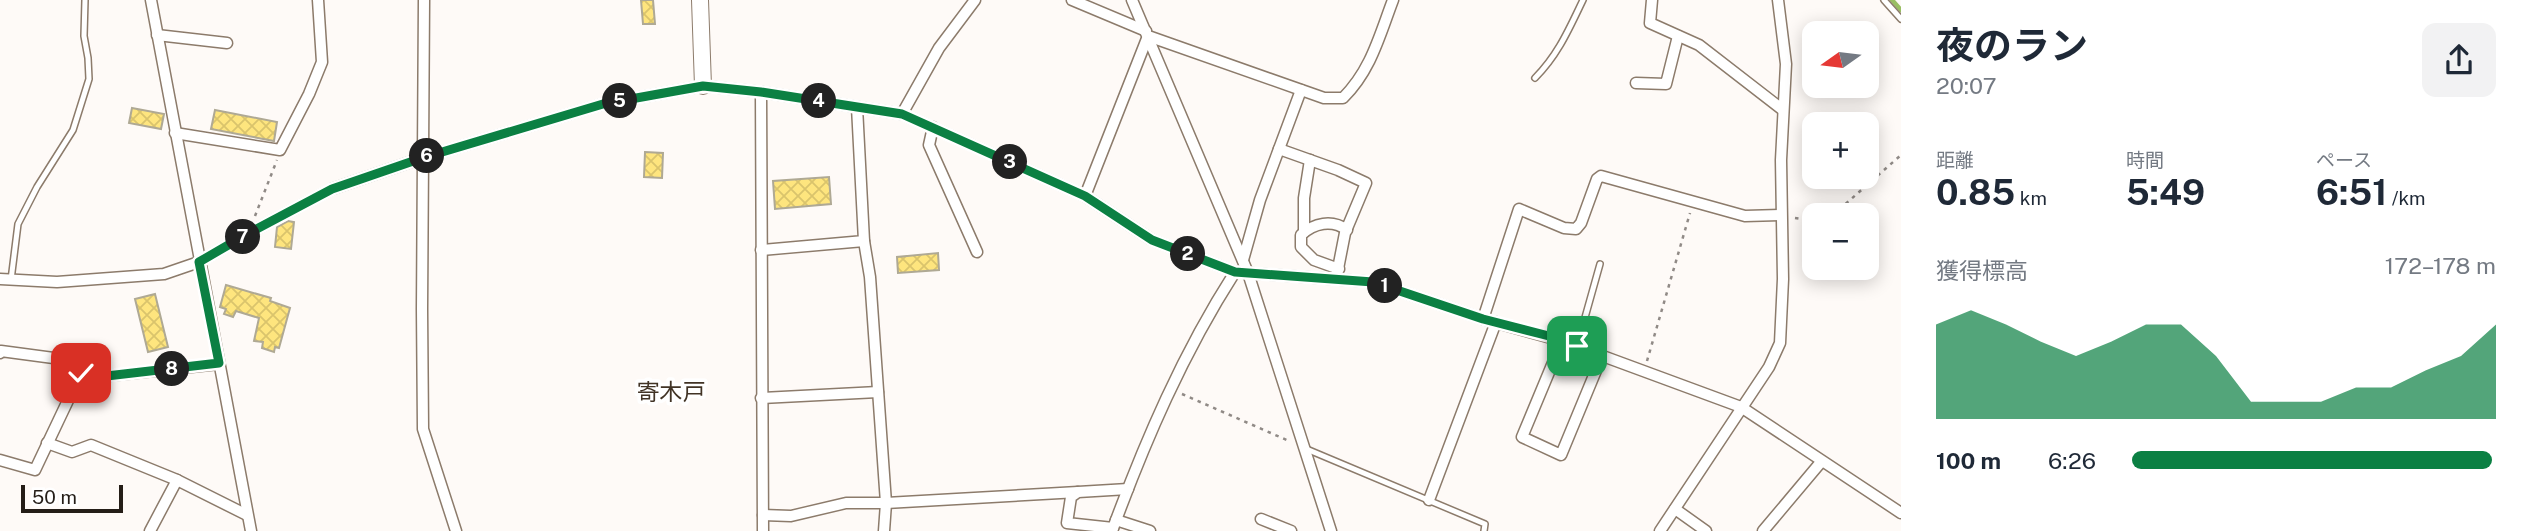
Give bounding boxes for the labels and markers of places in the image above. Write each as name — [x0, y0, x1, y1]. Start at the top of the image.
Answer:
pin: 5 — [602, 84, 638, 119]
pin: 4 — [802, 84, 836, 119]
pin: 6 — [410, 138, 444, 174]
pin: 3 — [992, 144, 1028, 180]
pin: 7 — [226, 219, 260, 254]
pin: 2 — [1170, 236, 1206, 272]
pin: 1 — [1368, 268, 1402, 304]
pin — [1547, 316, 1607, 376]
pin — [51, 343, 111, 403]
pin: 8 — [154, 352, 190, 386]

